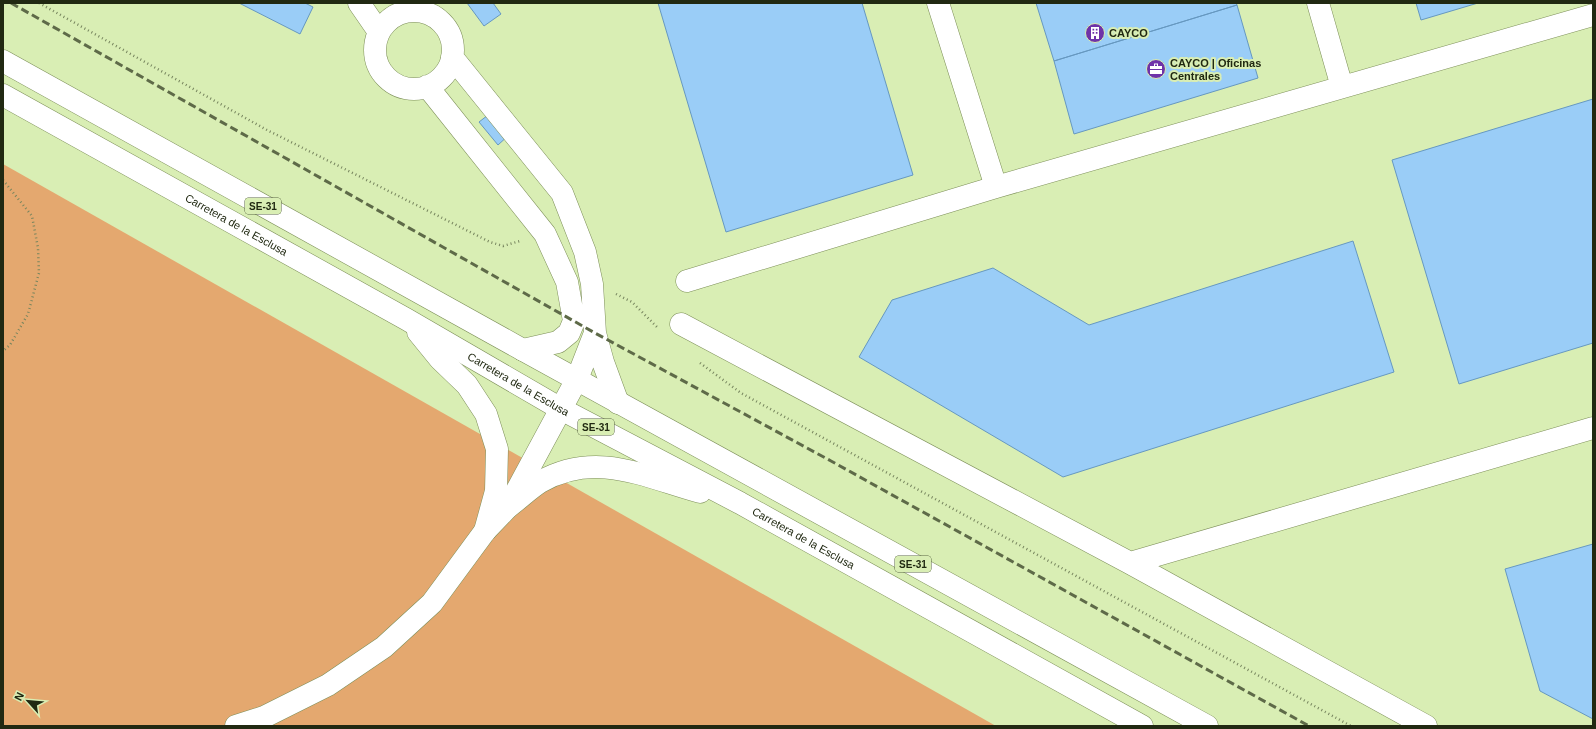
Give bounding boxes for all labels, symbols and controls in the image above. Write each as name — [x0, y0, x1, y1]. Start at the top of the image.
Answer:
building icon: CAYCO — [1084, 22, 1106, 44]
place label: CAYCO — [1109, 27, 1148, 39]
place label: CAYCO | Oficinas Centrales — [1170, 57, 1261, 82]
office icon: CAYCO | Oficinas Centrales — [1145, 58, 1167, 80]
street label: Carretera de la Esclusa — [183, 192, 290, 258]
road number: SE-31 — [245, 198, 281, 214]
street label: Carretera de la Esclusa — [466, 350, 572, 419]
road number: SE-31 — [578, 419, 614, 435]
street label: Carretera de la Esclusa — [750, 505, 857, 572]
road number: SE-31 — [895, 556, 931, 572]
north arrow — [8, 681, 48, 721]
text: N — [12, 690, 26, 703]

